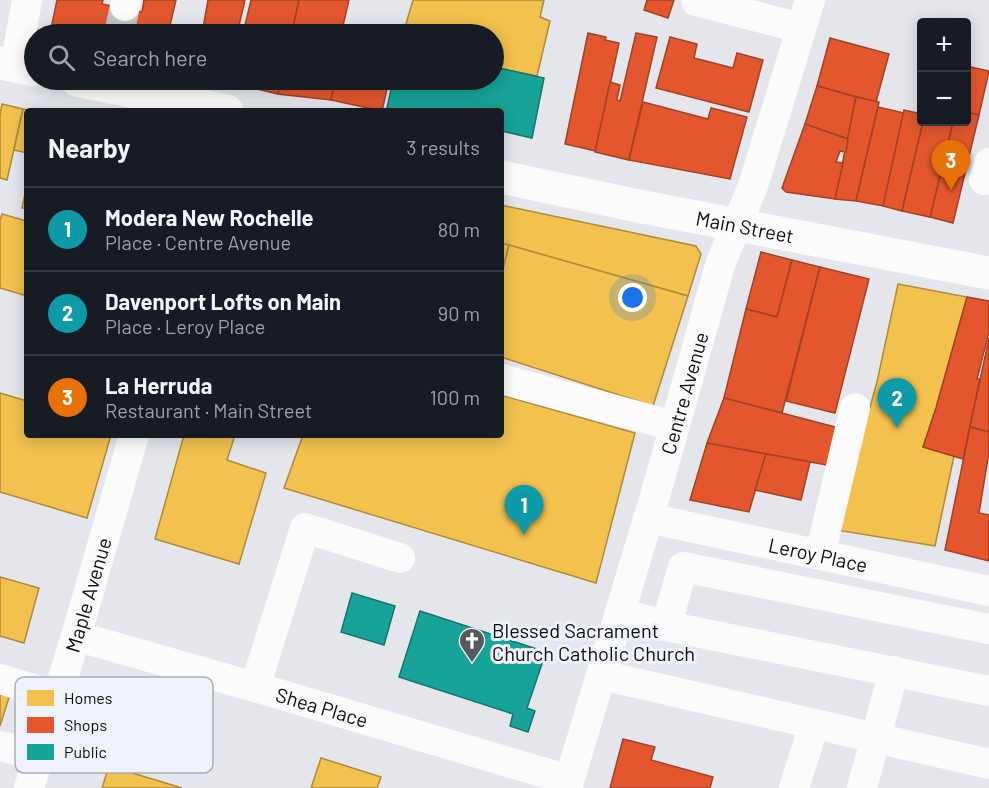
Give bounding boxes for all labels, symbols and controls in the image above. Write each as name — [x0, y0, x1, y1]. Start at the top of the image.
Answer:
map controls — [917, 18, 971, 126]
button: + — [917, 18, 971, 72]
search box — [24, 24, 504, 90]
icon: search — [45, 41, 78, 74]
text: Search here — [93, 44, 207, 70]
button: − — [917, 72, 971, 126]
text: Nearby — [48, 132, 130, 163]
text: 3 results — [406, 135, 480, 159]
pin: 3 — [932, 140, 970, 190]
text: Modera New Rochelle — [105, 204, 314, 230]
street label: Main Street — [694, 205, 796, 248]
text: 1 — [64, 217, 71, 241]
text: 80 m — [438, 217, 480, 241]
text: Place · Centre Avenue — [105, 230, 291, 254]
your location — [618, 283, 647, 312]
text: Davenport Lofts on Main — [105, 288, 341, 314]
text: 2 — [62, 301, 73, 325]
text: 90 m — [438, 301, 480, 325]
text: Place · Leroy Place — [105, 314, 265, 338]
street label: Centre Avenue — [655, 329, 713, 457]
text: La Herruda — [105, 372, 212, 398]
pin: 2 — [878, 378, 916, 428]
text: 3 — [62, 385, 73, 409]
text: 100 m — [430, 385, 480, 409]
text: Restaurant · Main Street — [105, 398, 312, 422]
pin: 1 — [504, 486, 544, 535]
street label: Leroy Place — [766, 532, 870, 577]
street label: Maple Avenue — [60, 535, 116, 655]
place label: Blessed Sacrament Church Catholic Church — [492, 618, 695, 665]
church icon: Blessed Sacrament Church Catholic Church — [457, 626, 487, 664]
legend — [15, 677, 213, 773]
street label: Shea Place — [273, 682, 371, 732]
text: Homes — [64, 688, 112, 707]
text: Shops — [64, 715, 107, 734]
text: Public — [64, 742, 107, 761]

